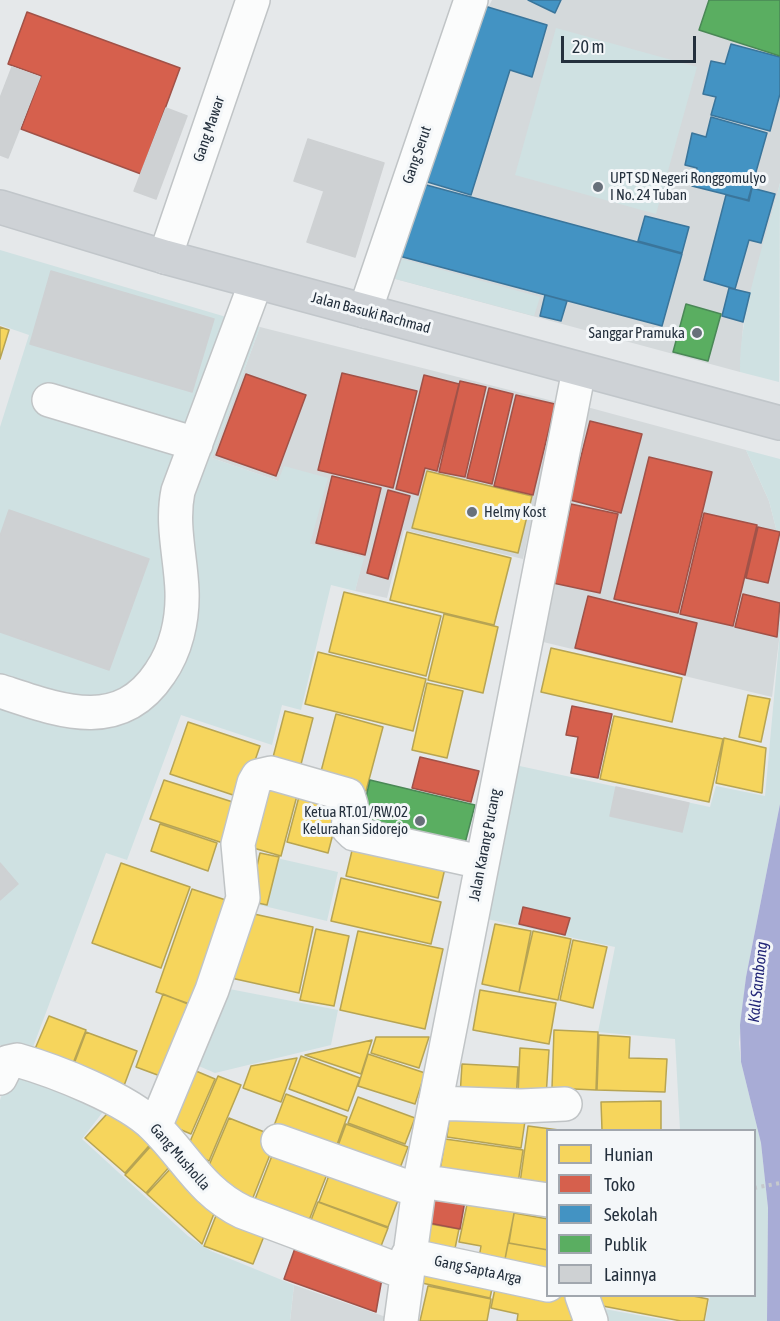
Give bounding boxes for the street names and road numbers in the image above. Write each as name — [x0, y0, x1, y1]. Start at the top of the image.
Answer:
street label: Gang Mawar — [189, 94, 229, 164]
street label: Gang Serut — [399, 124, 435, 186]
street label: Jalan Basuki Rachmad — [309, 288, 433, 338]
street label: Jalan Karang Pucang — [465, 787, 505, 903]
street label: Gang Musholla — [146, 1120, 214, 1194]
street label: Gang Sapta Arga — [433, 1252, 523, 1288]

